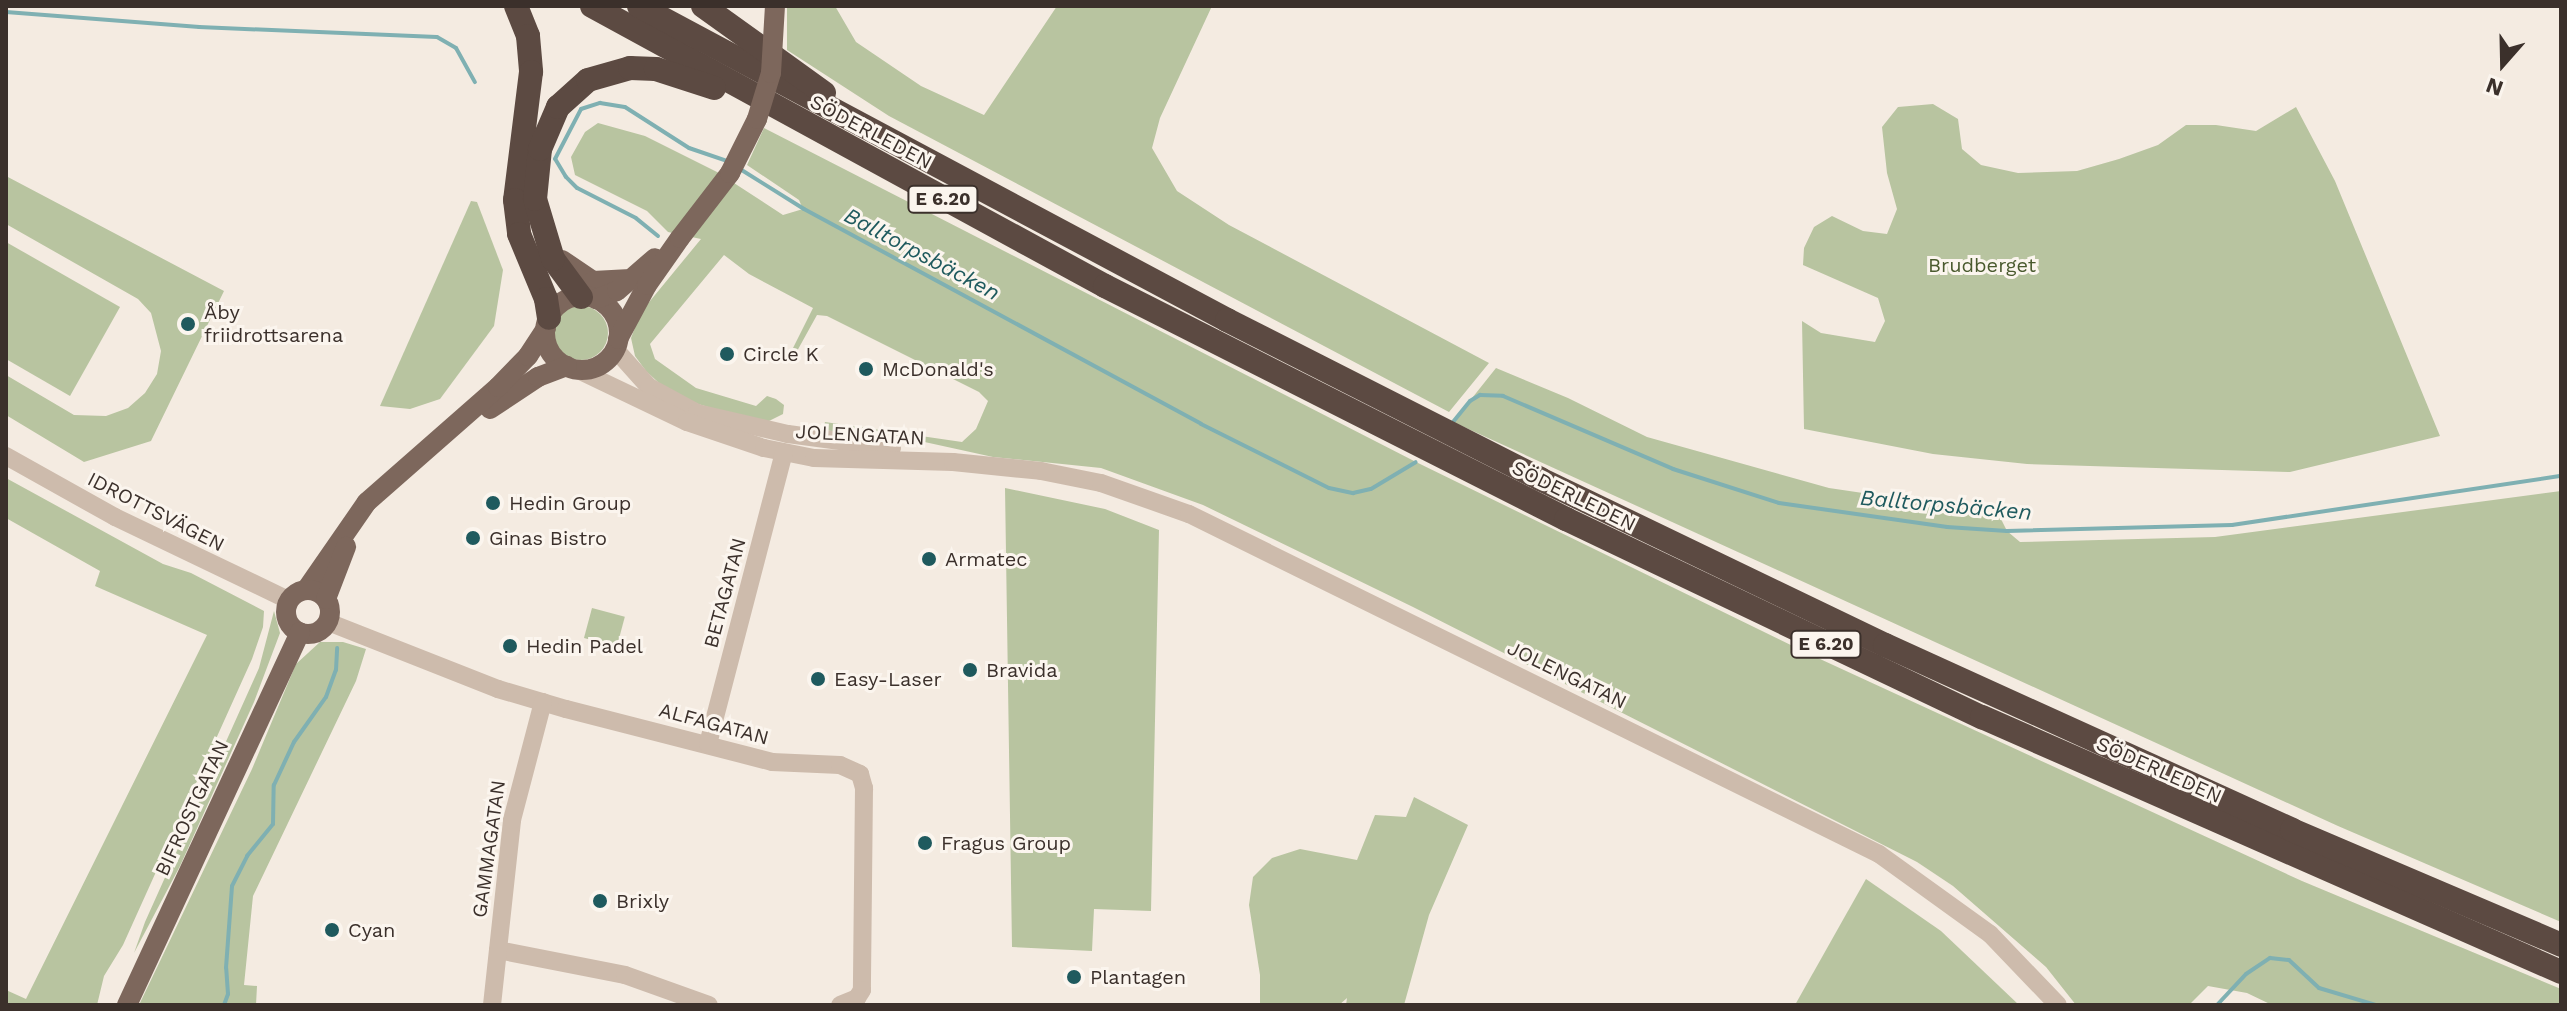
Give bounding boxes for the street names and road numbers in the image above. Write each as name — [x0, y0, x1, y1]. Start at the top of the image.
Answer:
street label: SÖDERLEDEN — [806, 90, 936, 174]
road number: E 6.20 — [907, 185, 979, 213]
street label: JOLENGATAN — [795, 420, 925, 450]
street label: SÖDERLEDEN — [1508, 456, 1640, 536]
street label: IDROTTSVÄGEN — [83, 467, 229, 557]
street label: BETAGATAN — [699, 535, 751, 651]
road number: E 6.20 — [1790, 630, 1862, 658]
street label: JOLENGATAN — [1503, 636, 1631, 714]
street label: ALFAGATAN — [656, 698, 772, 750]
street label: SÖDERLEDEN — [2093, 732, 2225, 808]
street label: BIFROSTGATAN — [150, 736, 234, 880]
street label: GAMMAGATAN — [467, 779, 511, 919]

